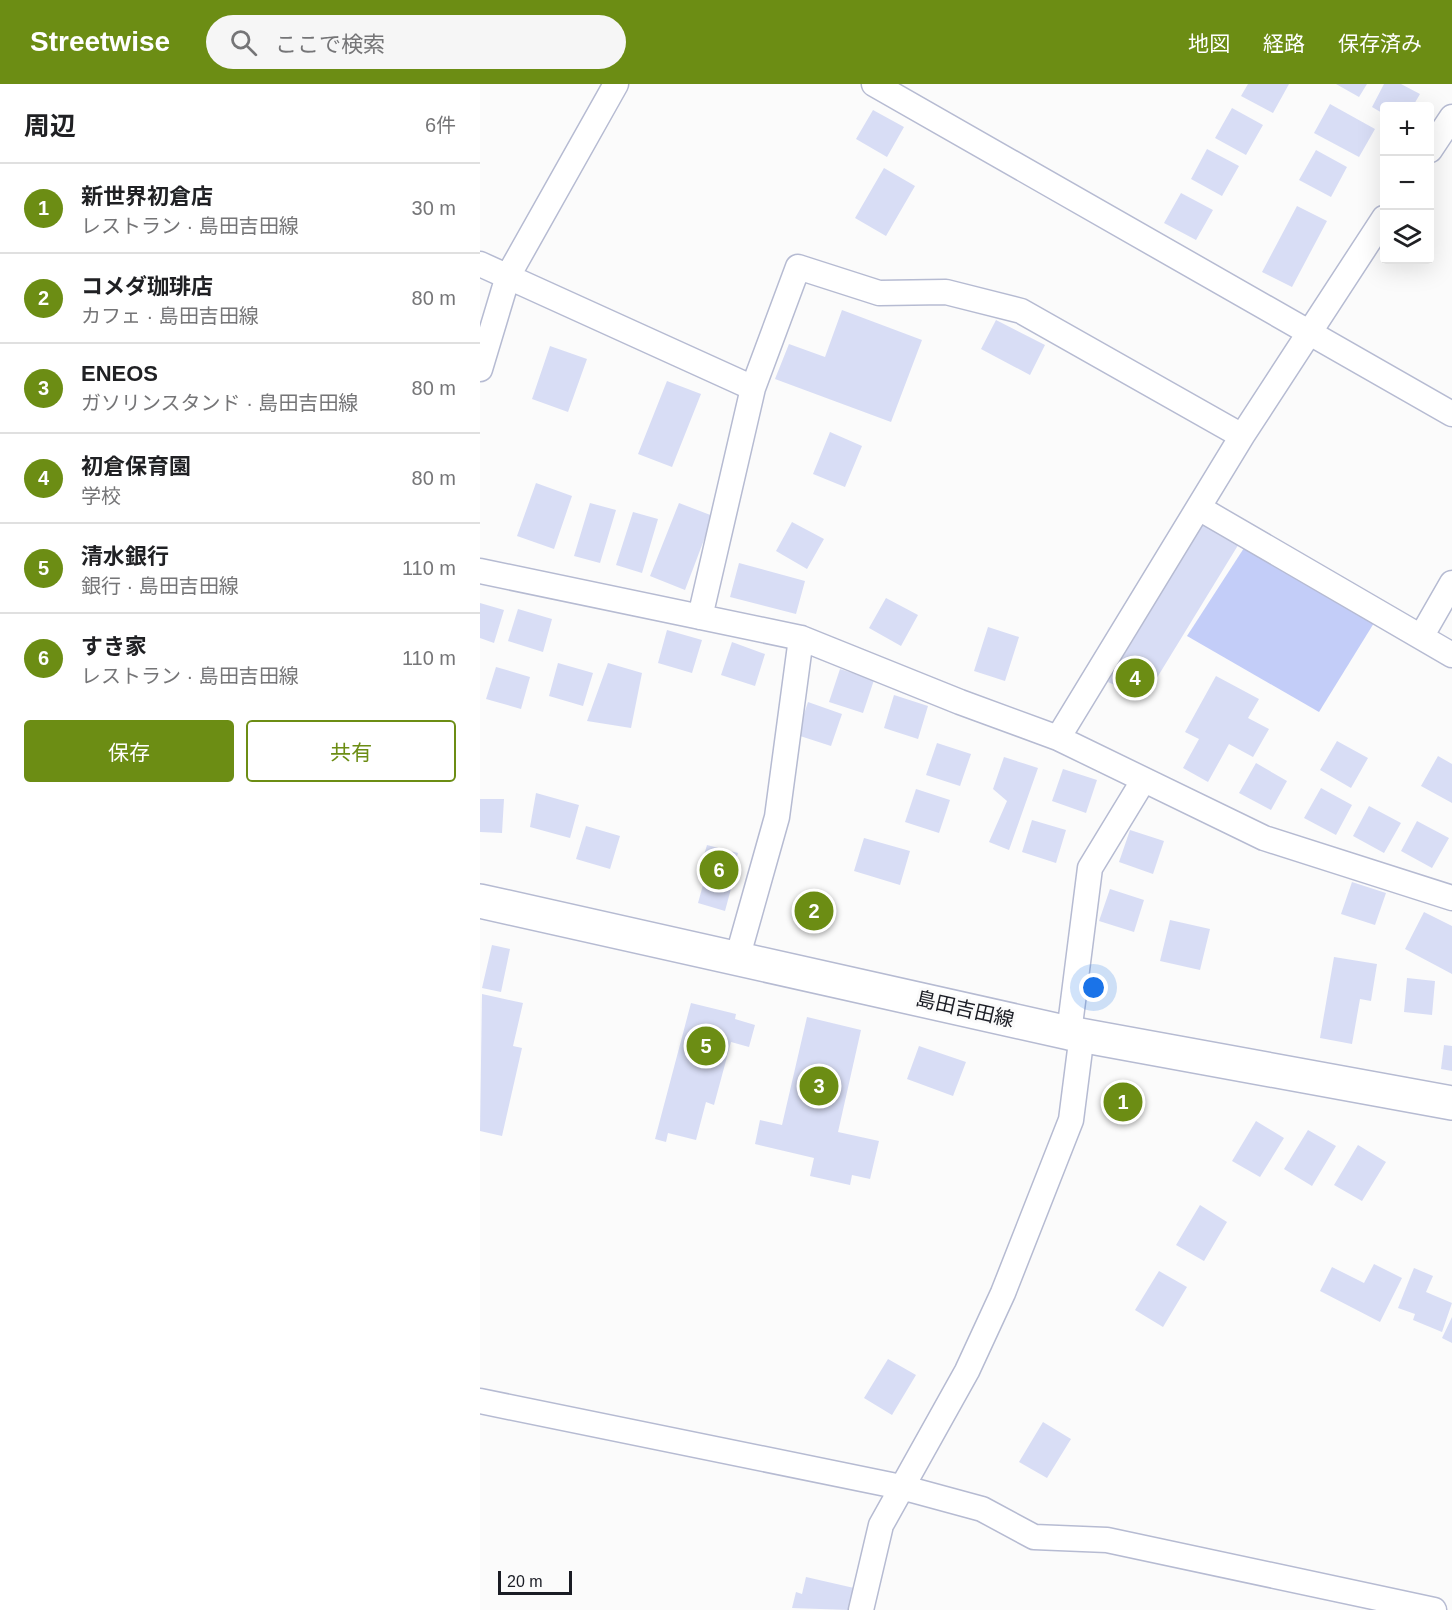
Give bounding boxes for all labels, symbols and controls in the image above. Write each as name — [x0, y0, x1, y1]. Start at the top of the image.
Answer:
search box — [206, 15, 626, 69]
text: Streetwise — [30, 26, 170, 57]
icon: search — [227, 26, 260, 59]
text: ここで検索 — [275, 32, 385, 57]
text: 地図 — [1188, 32, 1230, 55]
text: 経路 — [1263, 32, 1305, 55]
text: 保存済み — [1338, 32, 1422, 55]
map controls — [1380, 102, 1434, 264]
button: + — [1380, 102, 1434, 156]
text: 周辺 — [24, 111, 76, 141]
text: 6件 — [425, 114, 456, 136]
button: − — [1380, 156, 1434, 210]
text: 新世界初倉店 — [81, 184, 213, 209]
text: 1 — [38, 197, 49, 219]
text: 30 m — [412, 197, 456, 219]
button: layers — [1380, 210, 1434, 264]
text: レストラン · 島田吉田線 — [81, 215, 299, 237]
text: コメダ珈琲店 — [81, 274, 213, 299]
text: 2 — [38, 287, 49, 309]
text: 80 m — [412, 287, 456, 309]
text: カフェ · 島田吉田線 — [81, 305, 259, 327]
text: ENEOS — [81, 361, 158, 386]
text: 3 — [38, 377, 49, 399]
text: 80 m — [412, 377, 456, 399]
text: ガソリンスタンド · 島田吉田線 — [81, 392, 358, 414]
text: 初倉保育園 — [81, 454, 191, 479]
text: 4 — [38, 467, 49, 489]
text: 80 m — [412, 467, 456, 489]
text: 学校 — [81, 485, 121, 507]
text: 清水銀行 — [81, 544, 169, 569]
text: 5 — [38, 557, 49, 579]
text: 110 m — [402, 557, 456, 579]
text: 銀行 · 島田吉田線 — [81, 575, 239, 597]
text: すき家 — [81, 634, 147, 659]
text: 6 — [38, 647, 49, 669]
text: 110 m — [402, 647, 456, 669]
pin: 4 — [1116, 656, 1154, 700]
text: レストラン · 島田吉田線 — [81, 665, 299, 687]
button: 保存 — [24, 720, 234, 782]
button: 共有 — [246, 720, 456, 782]
pin: 6 — [700, 848, 738, 892]
pin: 2 — [794, 888, 834, 934]
your location — [1079, 973, 1108, 1002]
street label: 島田吉田線 — [914, 987, 1016, 1031]
pin: 5 — [686, 1024, 726, 1068]
pin: 3 — [800, 1064, 838, 1108]
pin: 1 — [1104, 1080, 1142, 1124]
scale bar — [498, 1568, 572, 1596]
text: 20 m — [507, 1573, 543, 1590]

